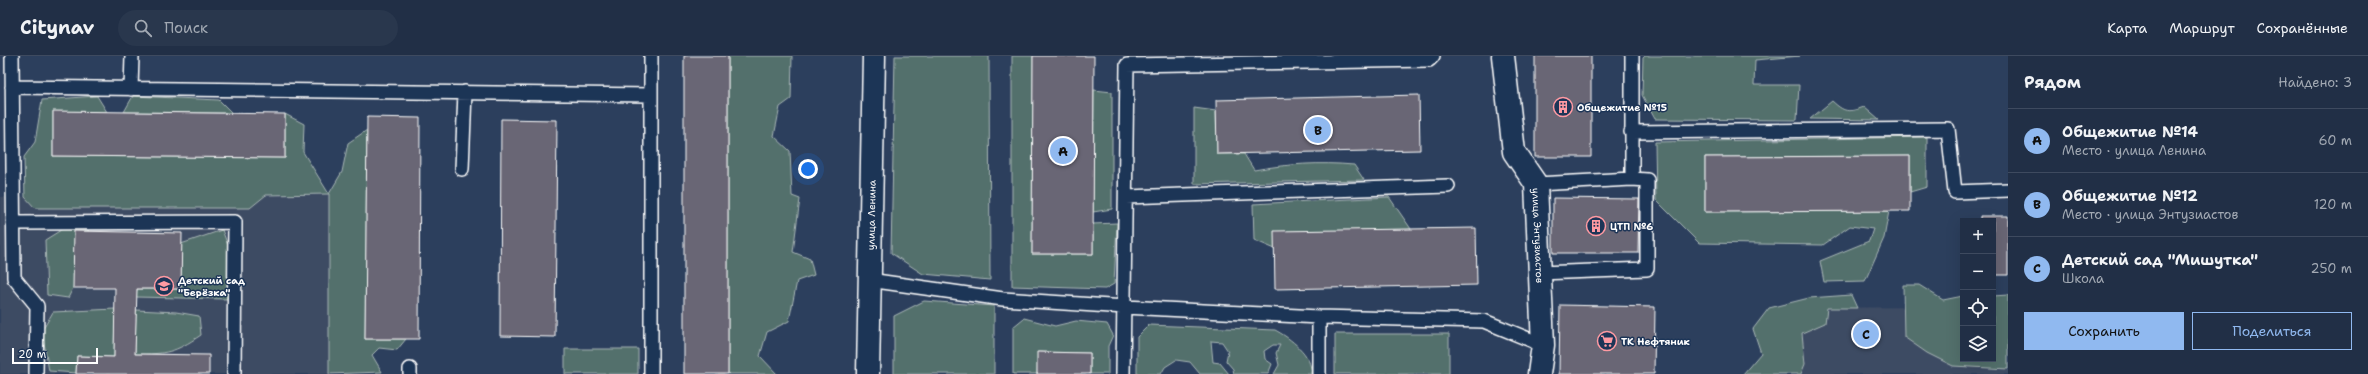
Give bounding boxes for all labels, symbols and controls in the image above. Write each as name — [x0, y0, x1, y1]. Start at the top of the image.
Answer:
search box — [118, 10, 398, 46]
text: Citynav — [20, 15, 94, 40]
icon: search — [132, 17, 154, 39]
text: Поиск — [164, 18, 208, 38]
text: Карта — [2107, 19, 2147, 37]
text: Маршрут — [2169, 19, 2235, 37]
text: Сохранённые — [2257, 19, 2348, 37]
text: Рядом — [2024, 71, 2081, 93]
text: Найдено: 3 — [2278, 74, 2352, 91]
building icon: Общежитие №15 — [1552, 96, 1574, 118]
place label: Общежитие №15 — [1577, 101, 1667, 114]
pin: B — [1305, 115, 1331, 145]
text: Общежитие №14 — [2062, 122, 2198, 142]
text: A — [2032, 132, 2042, 149]
text: 60 m — [2319, 132, 2352, 149]
pin: A — [1050, 136, 1076, 166]
text: Место · улица Ленина — [2062, 142, 2206, 159]
your location — [798, 159, 818, 179]
street label: улица Ленина — [864, 179, 878, 250]
text: Общежитие №12 — [2062, 186, 2198, 206]
street label: улица Энтузиастов — [1530, 188, 1547, 283]
text: B — [2033, 196, 2041, 213]
text: 120 m — [2314, 196, 2352, 213]
text: Место · улица Энтузиастов — [2062, 206, 2238, 223]
building icon: ЦТП №6 — [1585, 215, 1607, 237]
map controls — [1960, 218, 1996, 362]
button: + — [1960, 218, 1996, 254]
place label: ЦТП №6 — [1610, 220, 1653, 233]
text: Детский сад "Мишутка" — [2062, 250, 2258, 270]
button: − — [1960, 254, 1996, 290]
text: C — [2033, 260, 2041, 277]
text: 250 m — [2311, 260, 2352, 277]
text: Школа — [2062, 270, 2104, 287]
place label: Детский сад "Берёзка" — [178, 274, 245, 299]
school or university icon: Детский сад "Берёзка" — [153, 275, 175, 297]
button: locate — [1960, 290, 1996, 326]
button: Сохранить — [2024, 312, 2184, 350]
button: Поделиться — [2192, 312, 2352, 350]
pin: C — [1853, 319, 1879, 349]
button: layers — [1960, 326, 1996, 362]
supermarket icon: ТК Нефтяник — [1596, 330, 1618, 352]
place label: ТК Нефтяник — [1621, 335, 1691, 348]
scale bar — [12, 346, 98, 365]
text: 20 m — [18, 347, 46, 362]

